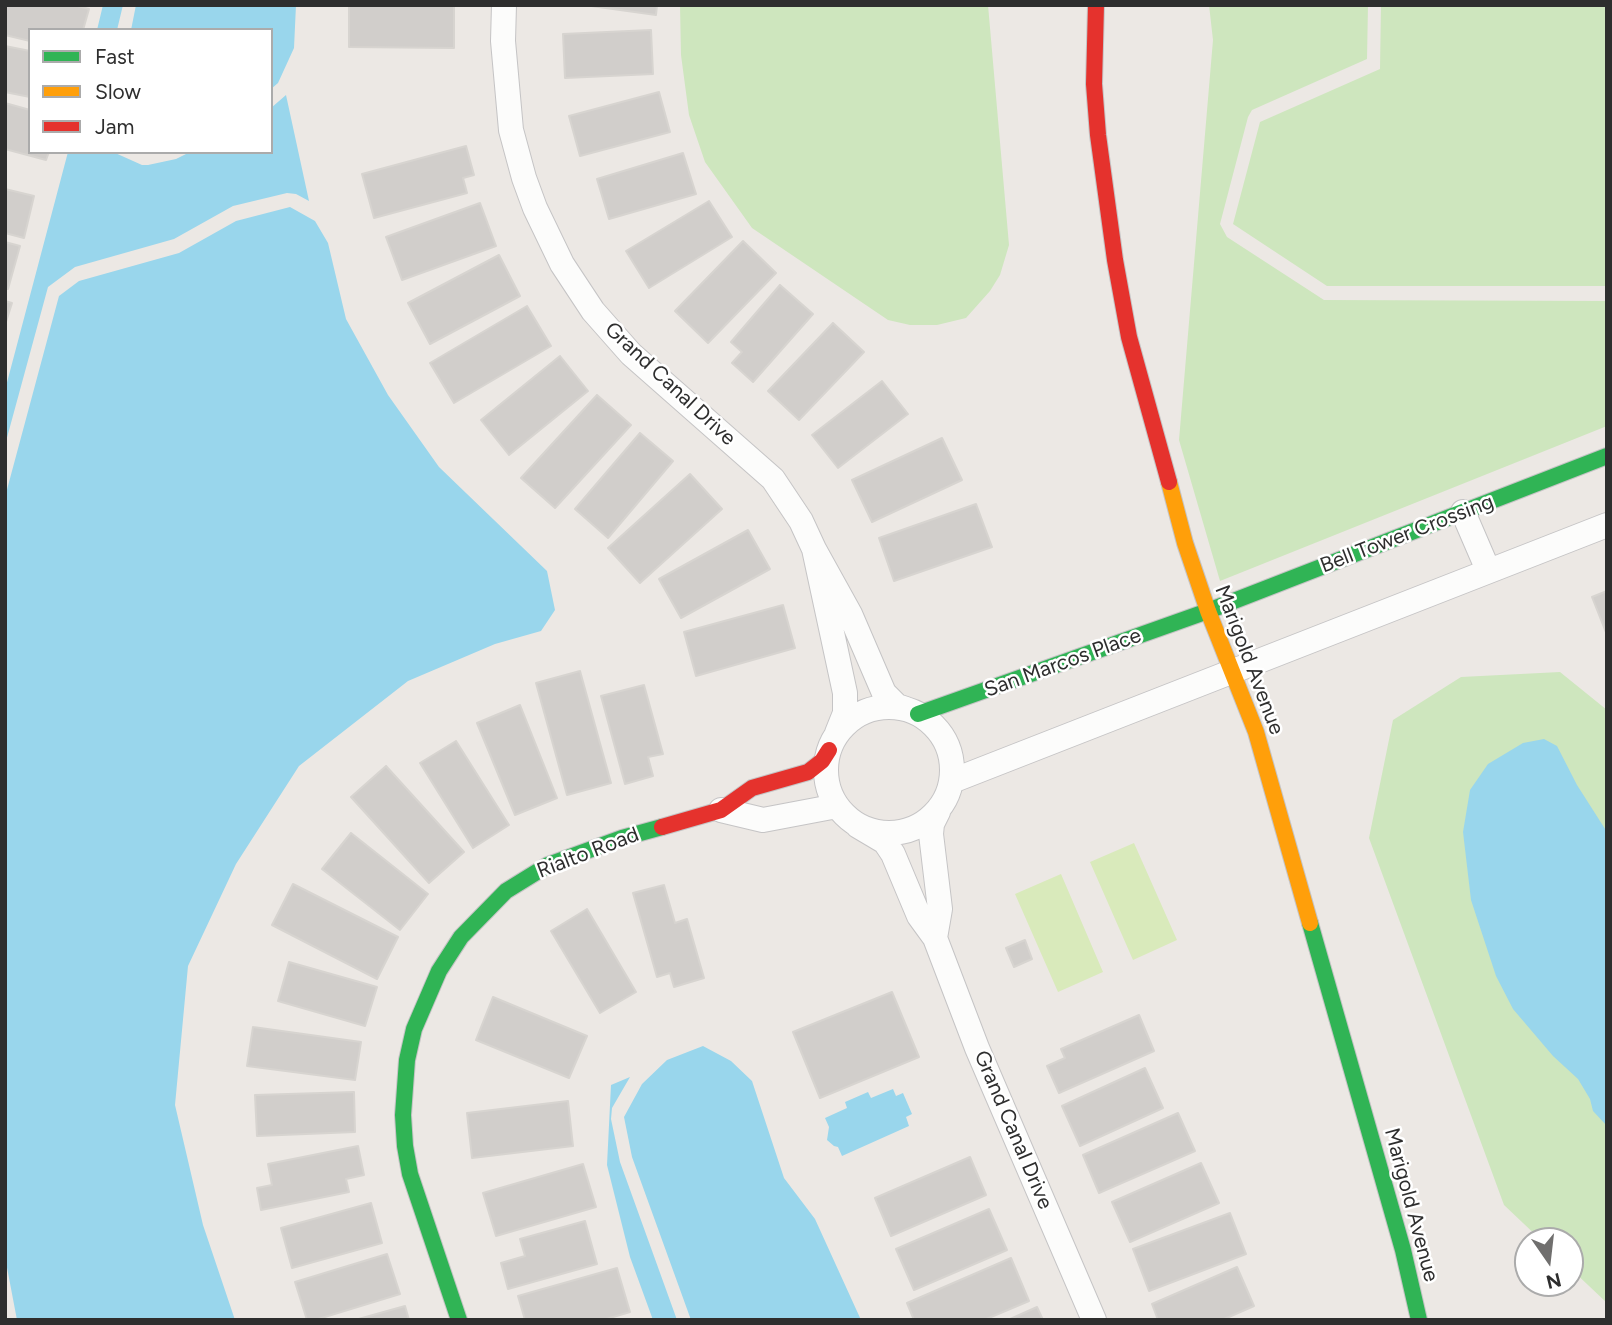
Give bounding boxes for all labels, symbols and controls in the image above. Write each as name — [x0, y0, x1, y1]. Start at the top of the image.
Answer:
legend — [28, 28, 273, 154]
text: Fast — [95, 44, 135, 69]
text: Slow — [95, 79, 141, 104]
text: Jam — [95, 114, 134, 139]
street label: Grand Canal Drive — [599, 317, 741, 451]
street label: Bell Tower Crossing — [1317, 489, 1497, 579]
street label: Marigold Avenue — [1209, 582, 1289, 738]
street label: San Marcos Place — [981, 623, 1145, 703]
street label: Rialto Road — [534, 822, 642, 884]
street label: Grand Canal Drive — [968, 1047, 1058, 1213]
street label: Marigold Avenue — [1378, 1125, 1444, 1285]
north arrow — [1514, 1227, 1584, 1297]
text: N — [1544, 1268, 1564, 1294]

